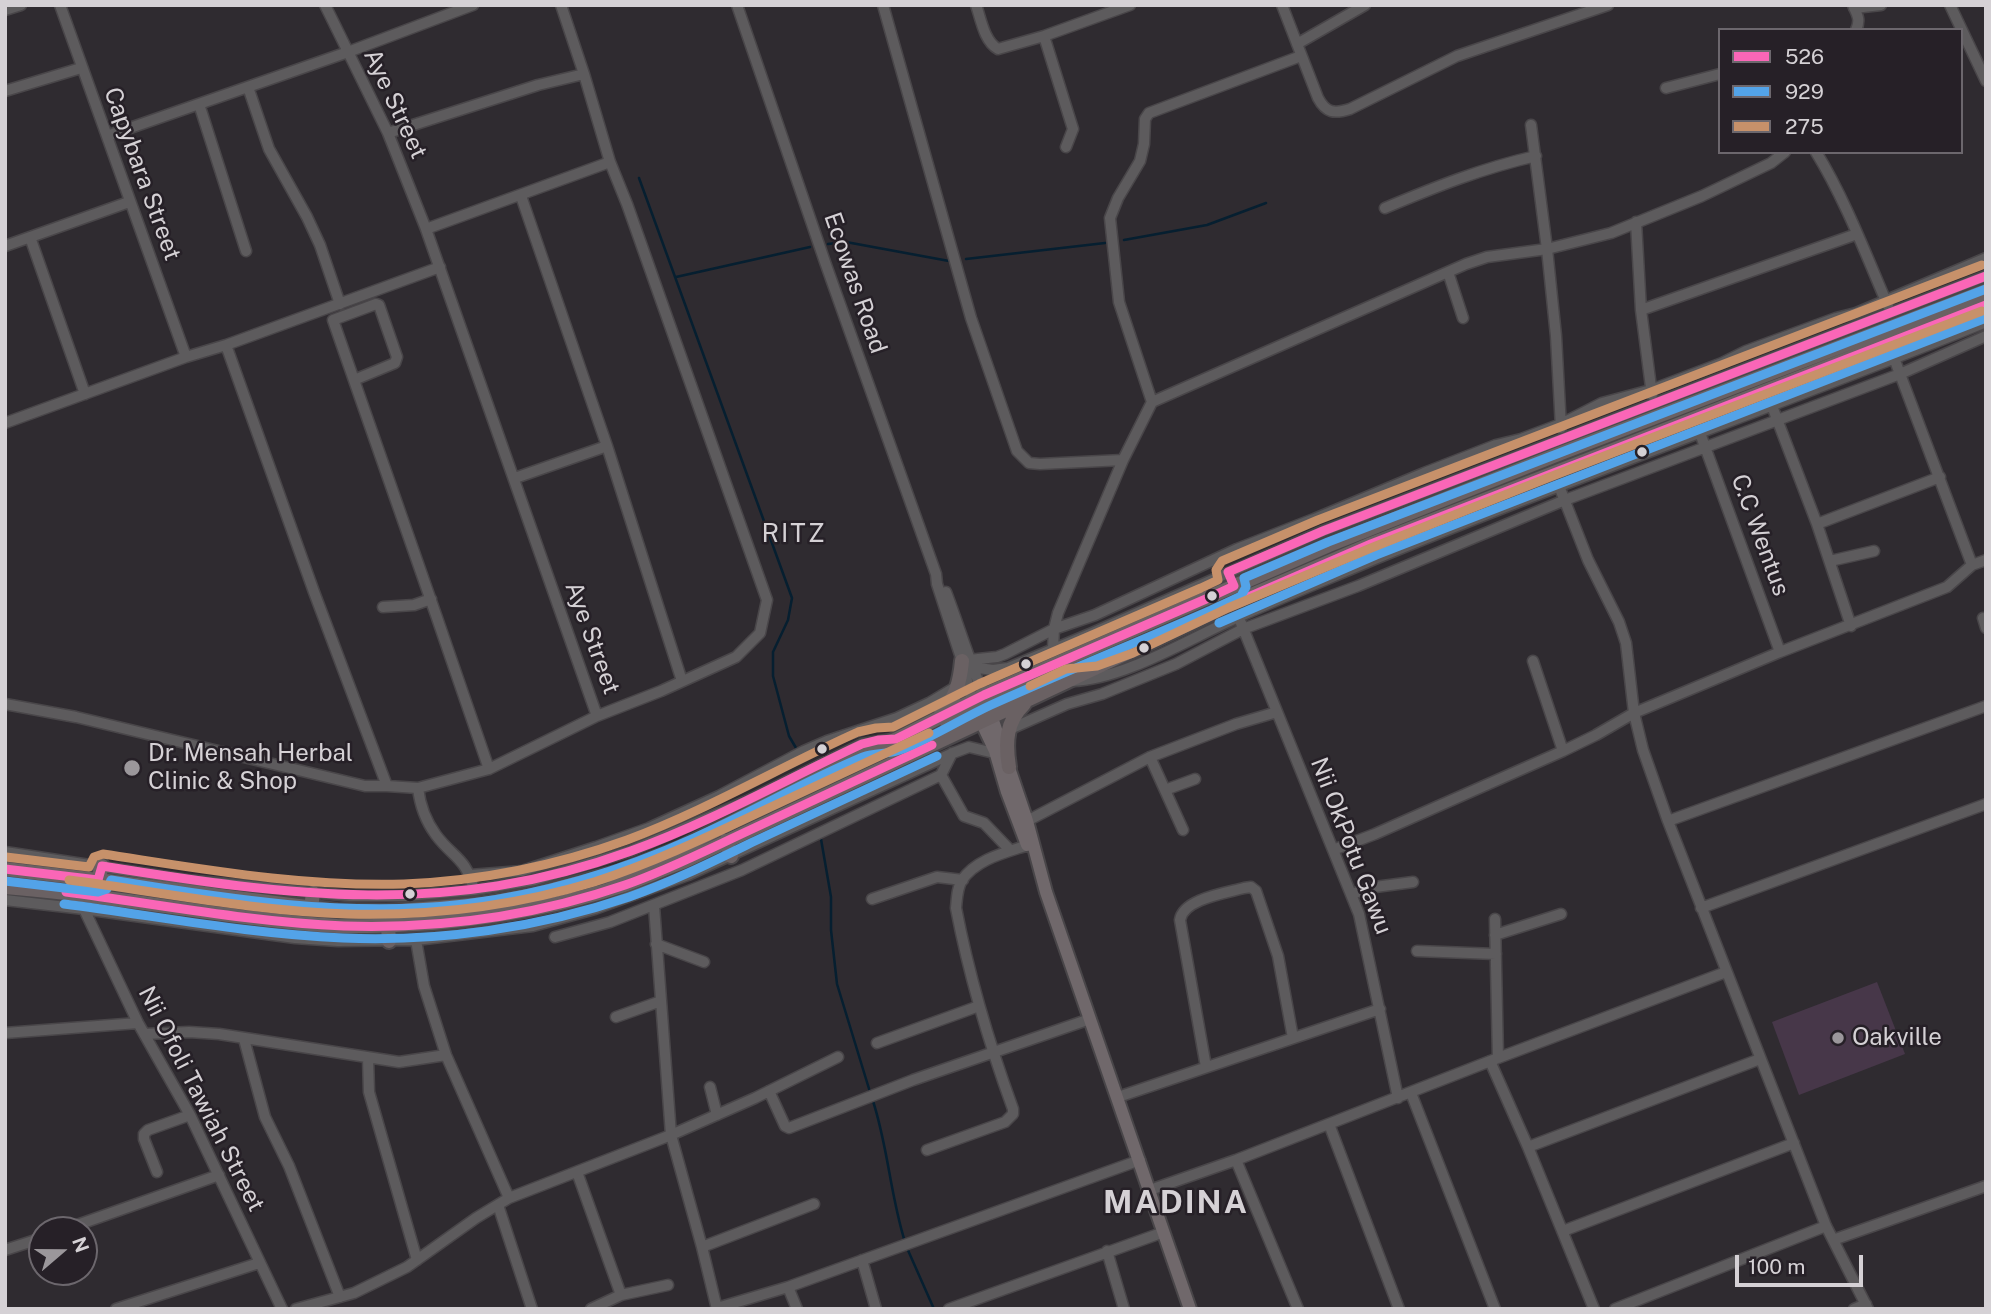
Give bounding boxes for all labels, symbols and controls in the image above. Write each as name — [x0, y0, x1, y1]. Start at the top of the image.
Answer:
legend — [1718, 28, 1963, 154]
text: 526 — [1785, 44, 1824, 69]
street label: Aye Street — [357, 45, 433, 163]
text: 929 — [1785, 79, 1824, 104]
street label: Capybara Street — [97, 83, 187, 265]
text: 275 — [1785, 114, 1824, 139]
street label: Ecowas Road — [817, 209, 893, 357]
unlabelled marker — [1635, 445, 1649, 459]
street label: C.C Wentus — [1725, 470, 1795, 600]
district label: RITZ — [762, 518, 826, 550]
street label: Aye Street — [558, 578, 626, 698]
unlabelled marker — [1205, 589, 1219, 603]
unlabelled marker — [1137, 641, 1151, 655]
unlabelled marker — [1019, 657, 1033, 671]
place label: Dr. Mensah Herbal Clinic & Shop — [148, 740, 353, 796]
unlabelled marker — [815, 742, 829, 756]
street label: Nii OkPotu Gawu — [1304, 754, 1398, 938]
marker: Dr. Mensah Herbal Clinic & Shop — [122, 758, 142, 778]
unlabelled marker — [403, 887, 417, 901]
street label: Nii Ofoli Tawiah Street — [132, 982, 270, 1216]
place label: Oakville — [1852, 1024, 1942, 1052]
marker: Oakville — [1830, 1030, 1846, 1046]
district label: MADINA — [1104, 1184, 1248, 1222]
north arrow — [28, 1216, 98, 1286]
text: N — [68, 1234, 94, 1255]
scale bar — [1739, 1240, 1867, 1284]
text: 100 m — [1748, 1254, 1805, 1279]

